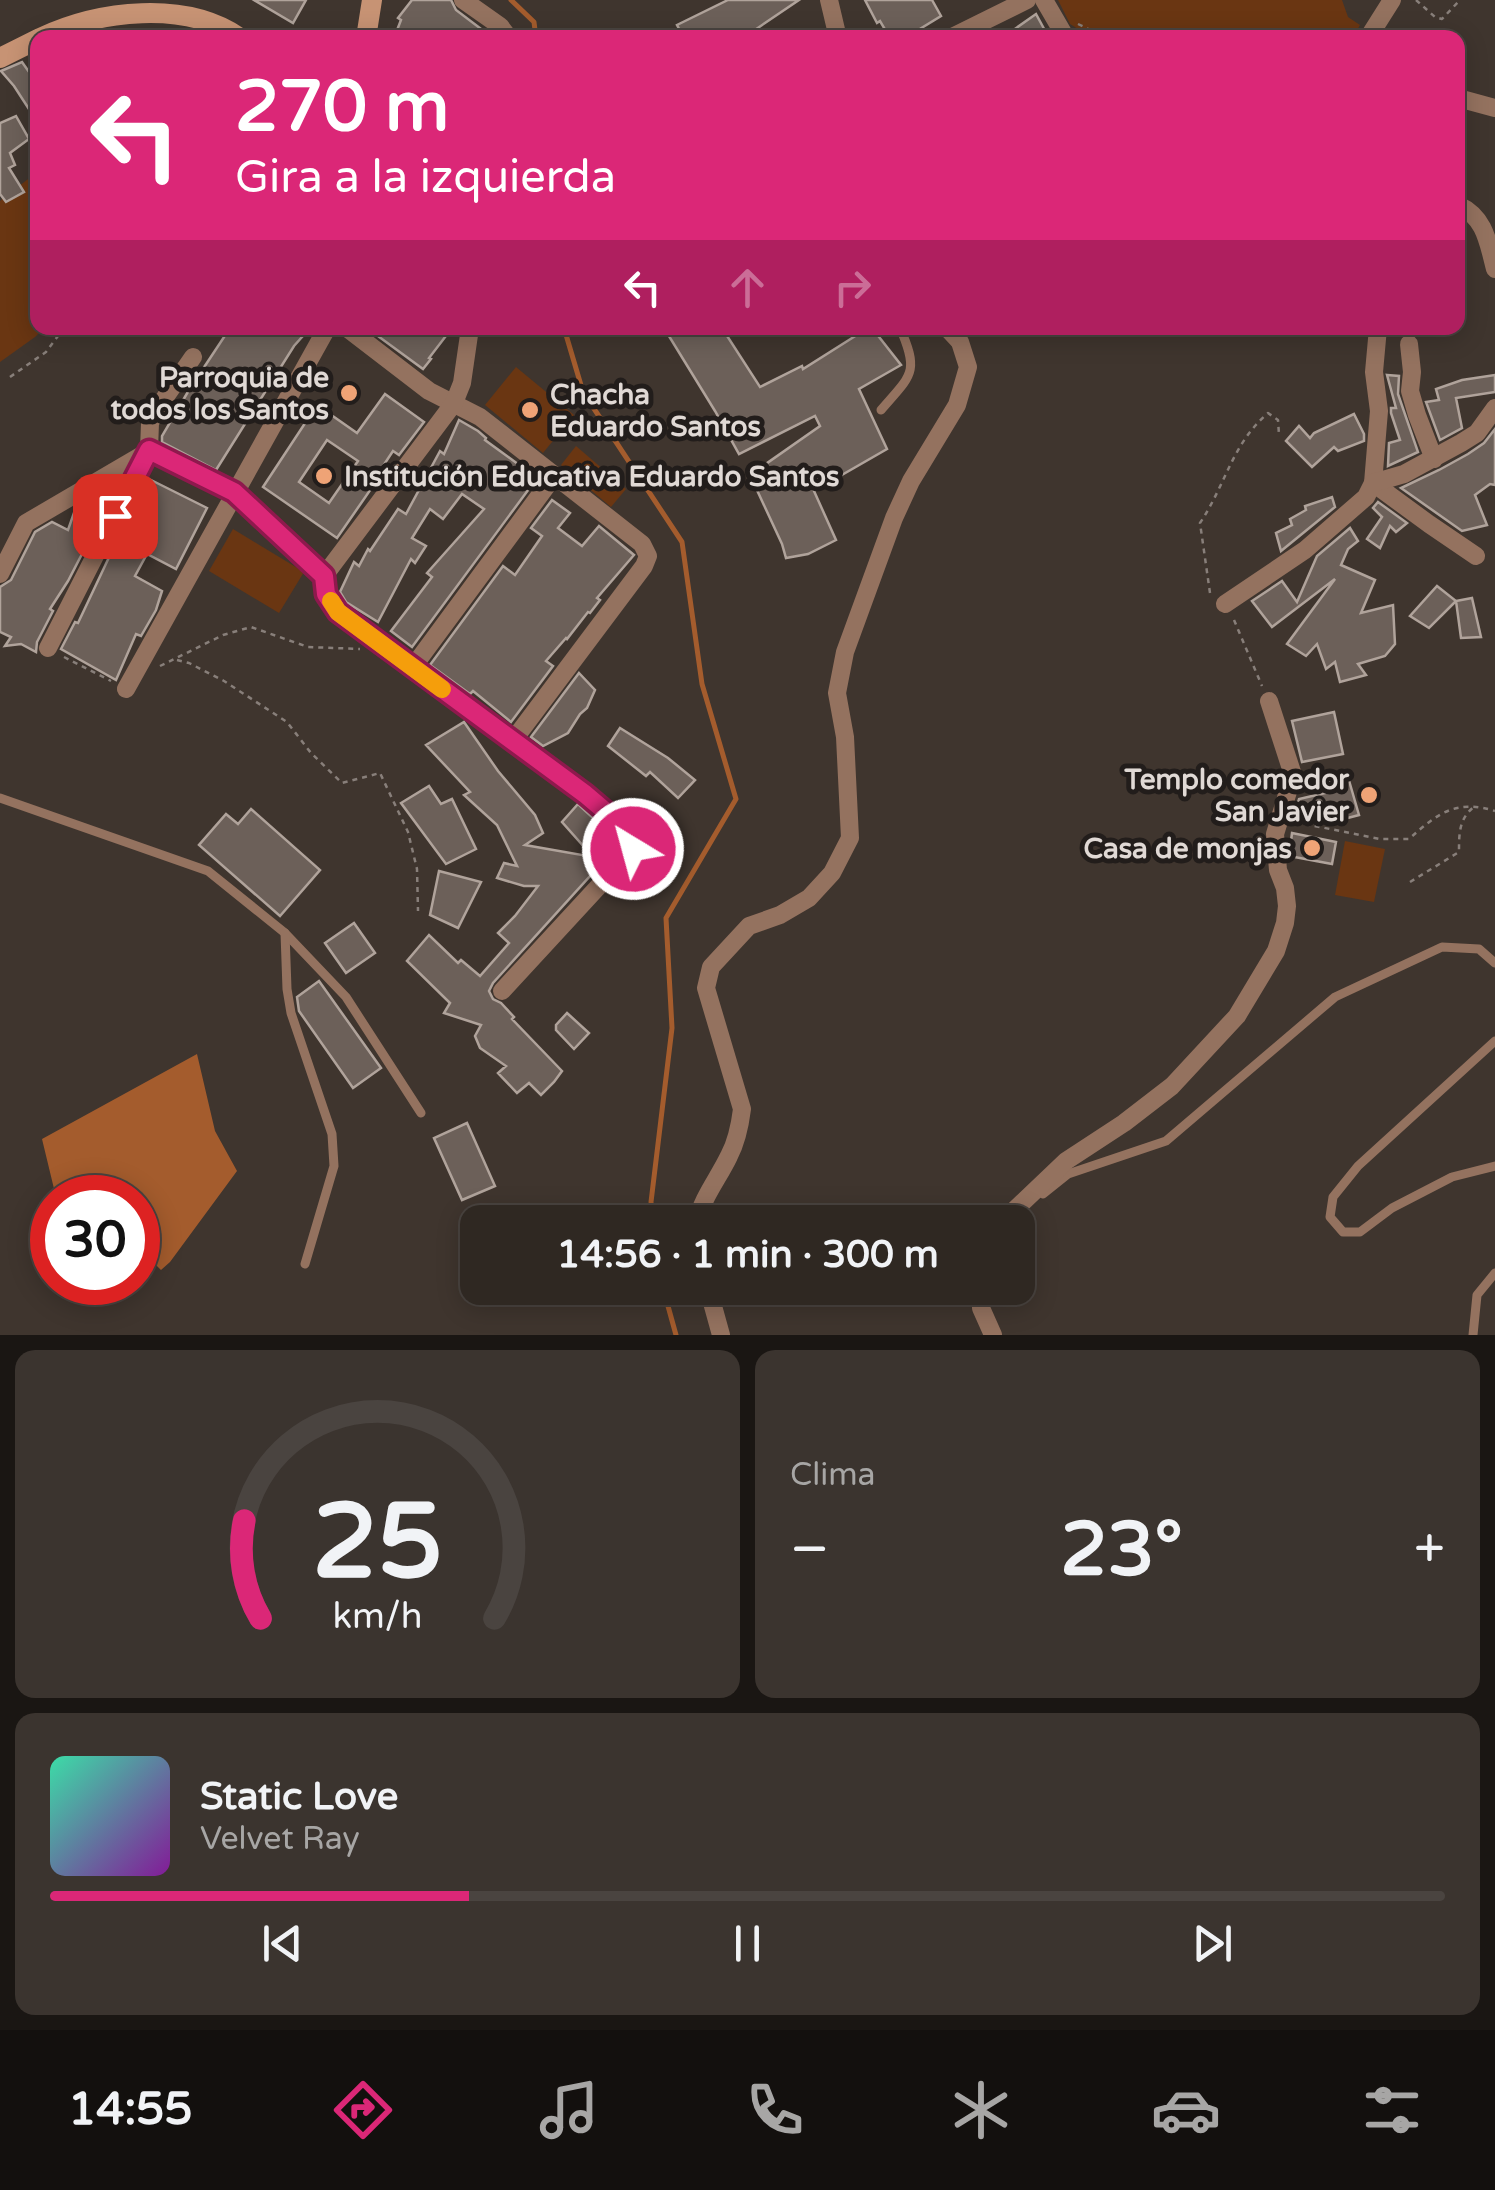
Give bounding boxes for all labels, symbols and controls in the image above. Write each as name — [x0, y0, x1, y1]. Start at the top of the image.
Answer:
text: 270 m — [235, 66, 449, 150]
icon: left — [70, 70, 200, 200]
text: Gira a la izquierda — [235, 151, 616, 205]
icon: left — [615, 260, 670, 315]
icon: ahead — [720, 260, 775, 315]
icon: right — [825, 260, 880, 315]
place label: Parroquia de todos los Santos — [111, 361, 329, 427]
place label: Chacha Eduardo Santos — [550, 378, 761, 444]
marker: Parroquia de todos los Santos — [338, 382, 360, 404]
marker: Chacha Eduardo Santos — [519, 399, 541, 421]
place label: Institución Educativa Eduardo Santos — [344, 460, 840, 494]
marker: Institución Educativa Eduardo Santos — [313, 465, 335, 487]
pin — [73, 474, 158, 559]
icon: arrive — [88, 489, 143, 544]
place label: Templo comedor San Javier — [1123, 763, 1350, 829]
marker: Templo comedor San Javier — [1358, 784, 1380, 806]
position arrow — [581, 797, 685, 901]
place label: Casa de monjas — [1083, 832, 1292, 866]
marker: Casa de monjas — [1301, 837, 1323, 859]
speed limit sign: 30 — [30, 1175, 160, 1305]
text: 14:56 · 1 min · 300 m — [556, 1232, 939, 1278]
text: Clima — [790, 1456, 876, 1494]
text: 25 — [312, 1481, 443, 1606]
text: 23° — [1060, 1505, 1183, 1595]
text: − — [790, 1517, 829, 1583]
text: + — [1414, 1517, 1445, 1583]
text: km/h — [333, 1595, 422, 1638]
text: Static Love — [200, 1774, 398, 1820]
text: Velvet Ray — [200, 1820, 360, 1858]
icon: previous — [255, 1916, 310, 1971]
icon: pause — [720, 1916, 775, 1971]
icon: next — [1185, 1916, 1240, 1971]
icon: directions — [328, 2075, 398, 2145]
icon: music — [534, 2075, 604, 2145]
icon: phone — [740, 2075, 810, 2145]
icon: climate — [946, 2075, 1016, 2145]
icon: car — [1151, 2075, 1221, 2145]
icon: filters — [1357, 2075, 1427, 2145]
text: 14:55 — [68, 2083, 193, 2137]

